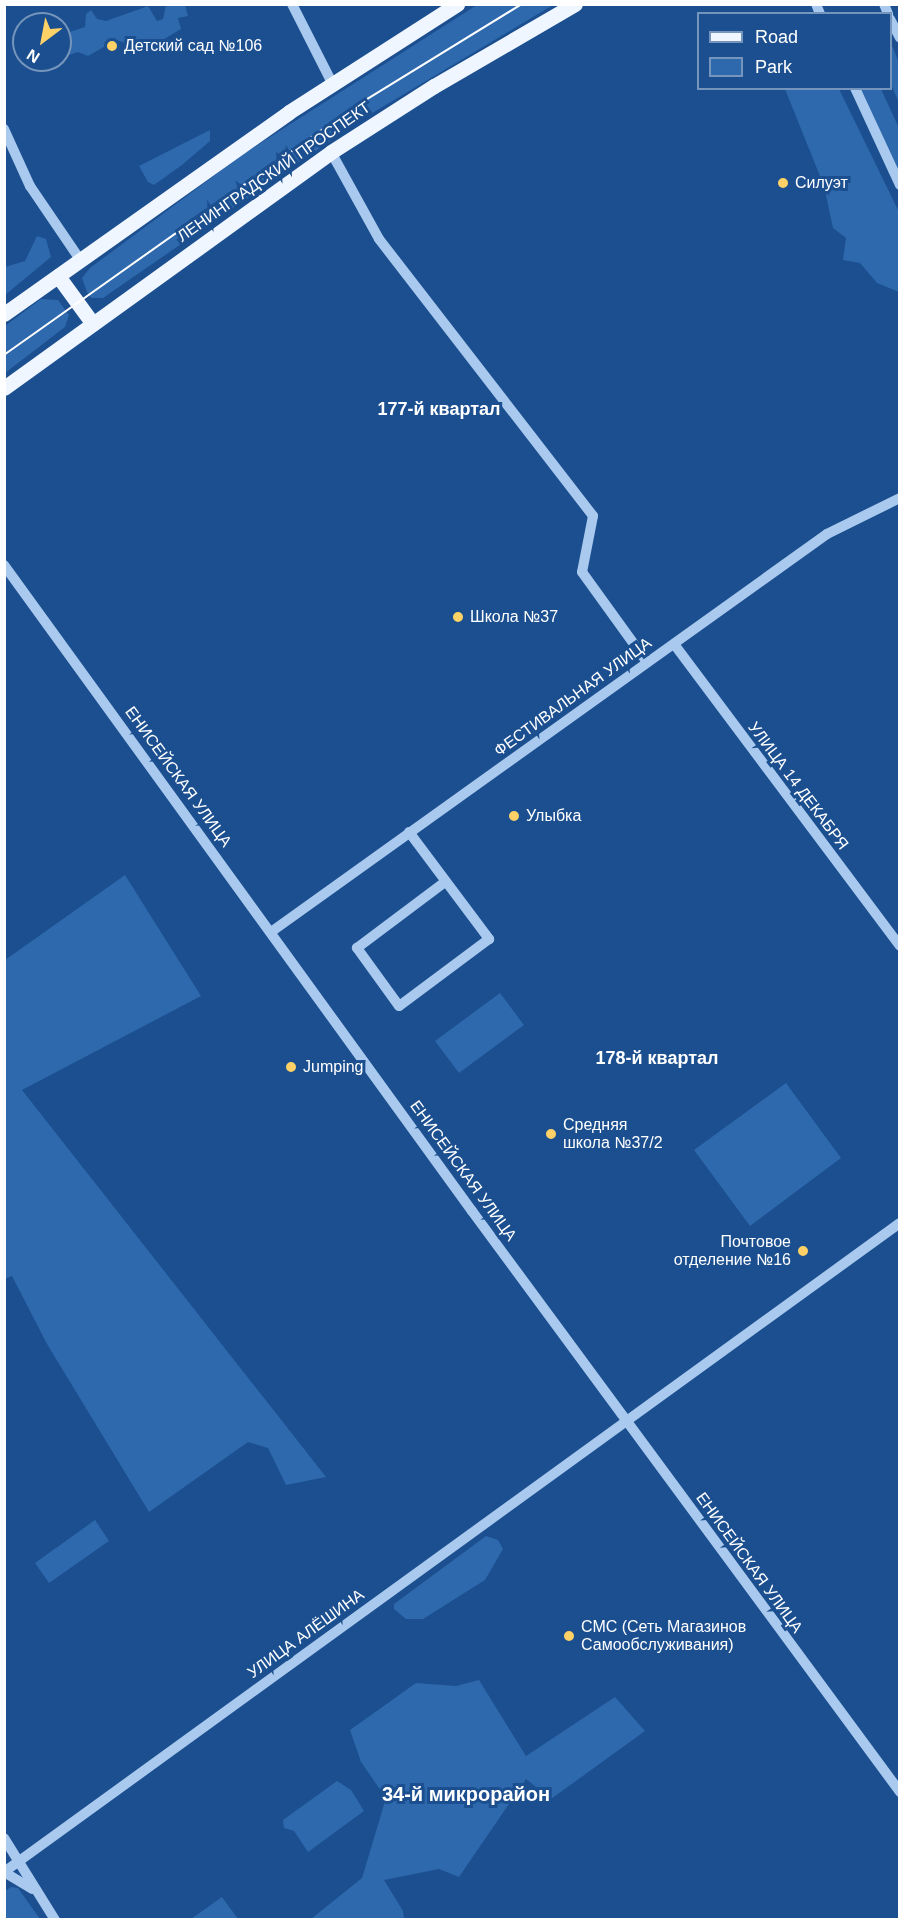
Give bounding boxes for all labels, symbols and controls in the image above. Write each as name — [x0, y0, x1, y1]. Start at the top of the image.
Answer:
north arrow — [12, 12, 72, 72]
legend — [697, 12, 892, 90]
text: Road — [755, 27, 798, 47]
place label: Детский сад №106 — [124, 36, 262, 56]
marker: Детский сад №106 — [105, 39, 119, 53]
text: N — [24, 46, 43, 66]
text: Park — [755, 57, 792, 77]
street label: ЛЕНИНГРАДСКИЙ ПРОСПЕКТ — [174, 98, 374, 246]
place label: Силуэт — [795, 173, 848, 193]
marker: Силуэт — [776, 176, 790, 190]
district label: 177-й квартал — [378, 398, 500, 420]
place label: Школа №37 — [470, 607, 558, 627]
marker: Школа №37 — [451, 610, 465, 624]
street label: ФЕСТИВАЛЬНАЯ УЛИЦА — [491, 633, 655, 761]
street label: ЕНИСЕЙСКАЯ УЛИЦА — [121, 703, 235, 851]
street label: УЛИЦА 14 ДЕКАБРЯ — [744, 718, 852, 854]
place label: Улыбка — [526, 806, 581, 826]
marker: Улыбка — [507, 809, 521, 823]
district label: 178-й квартал — [596, 1047, 718, 1069]
place label: Jumping — [303, 1057, 363, 1077]
marker: Jumping — [284, 1060, 298, 1074]
street label: ЕНИСЕЙСКАЯ УЛИЦА — [406, 1097, 520, 1245]
place label: Средняя школа №37/2 — [563, 1115, 663, 1153]
marker: Средняя школа №37/2 — [544, 1127, 558, 1141]
place label: Почтовое отделение №16 — [674, 1232, 791, 1270]
marker: Почтовое отделение №16 — [796, 1244, 810, 1258]
street label: ЕНИСЕЙСКАЯ УЛИЦА — [692, 1489, 806, 1637]
street label: УЛИЦА АЛЁШИНА — [244, 1585, 368, 1683]
place label: СМС (Сеть Магазинов Самообслуживания) — [581, 1617, 746, 1655]
marker: СМС (Сеть Магазинов Самообслуживания) — [562, 1629, 576, 1643]
district label: 34-й микрорайон — [382, 1782, 550, 1806]

